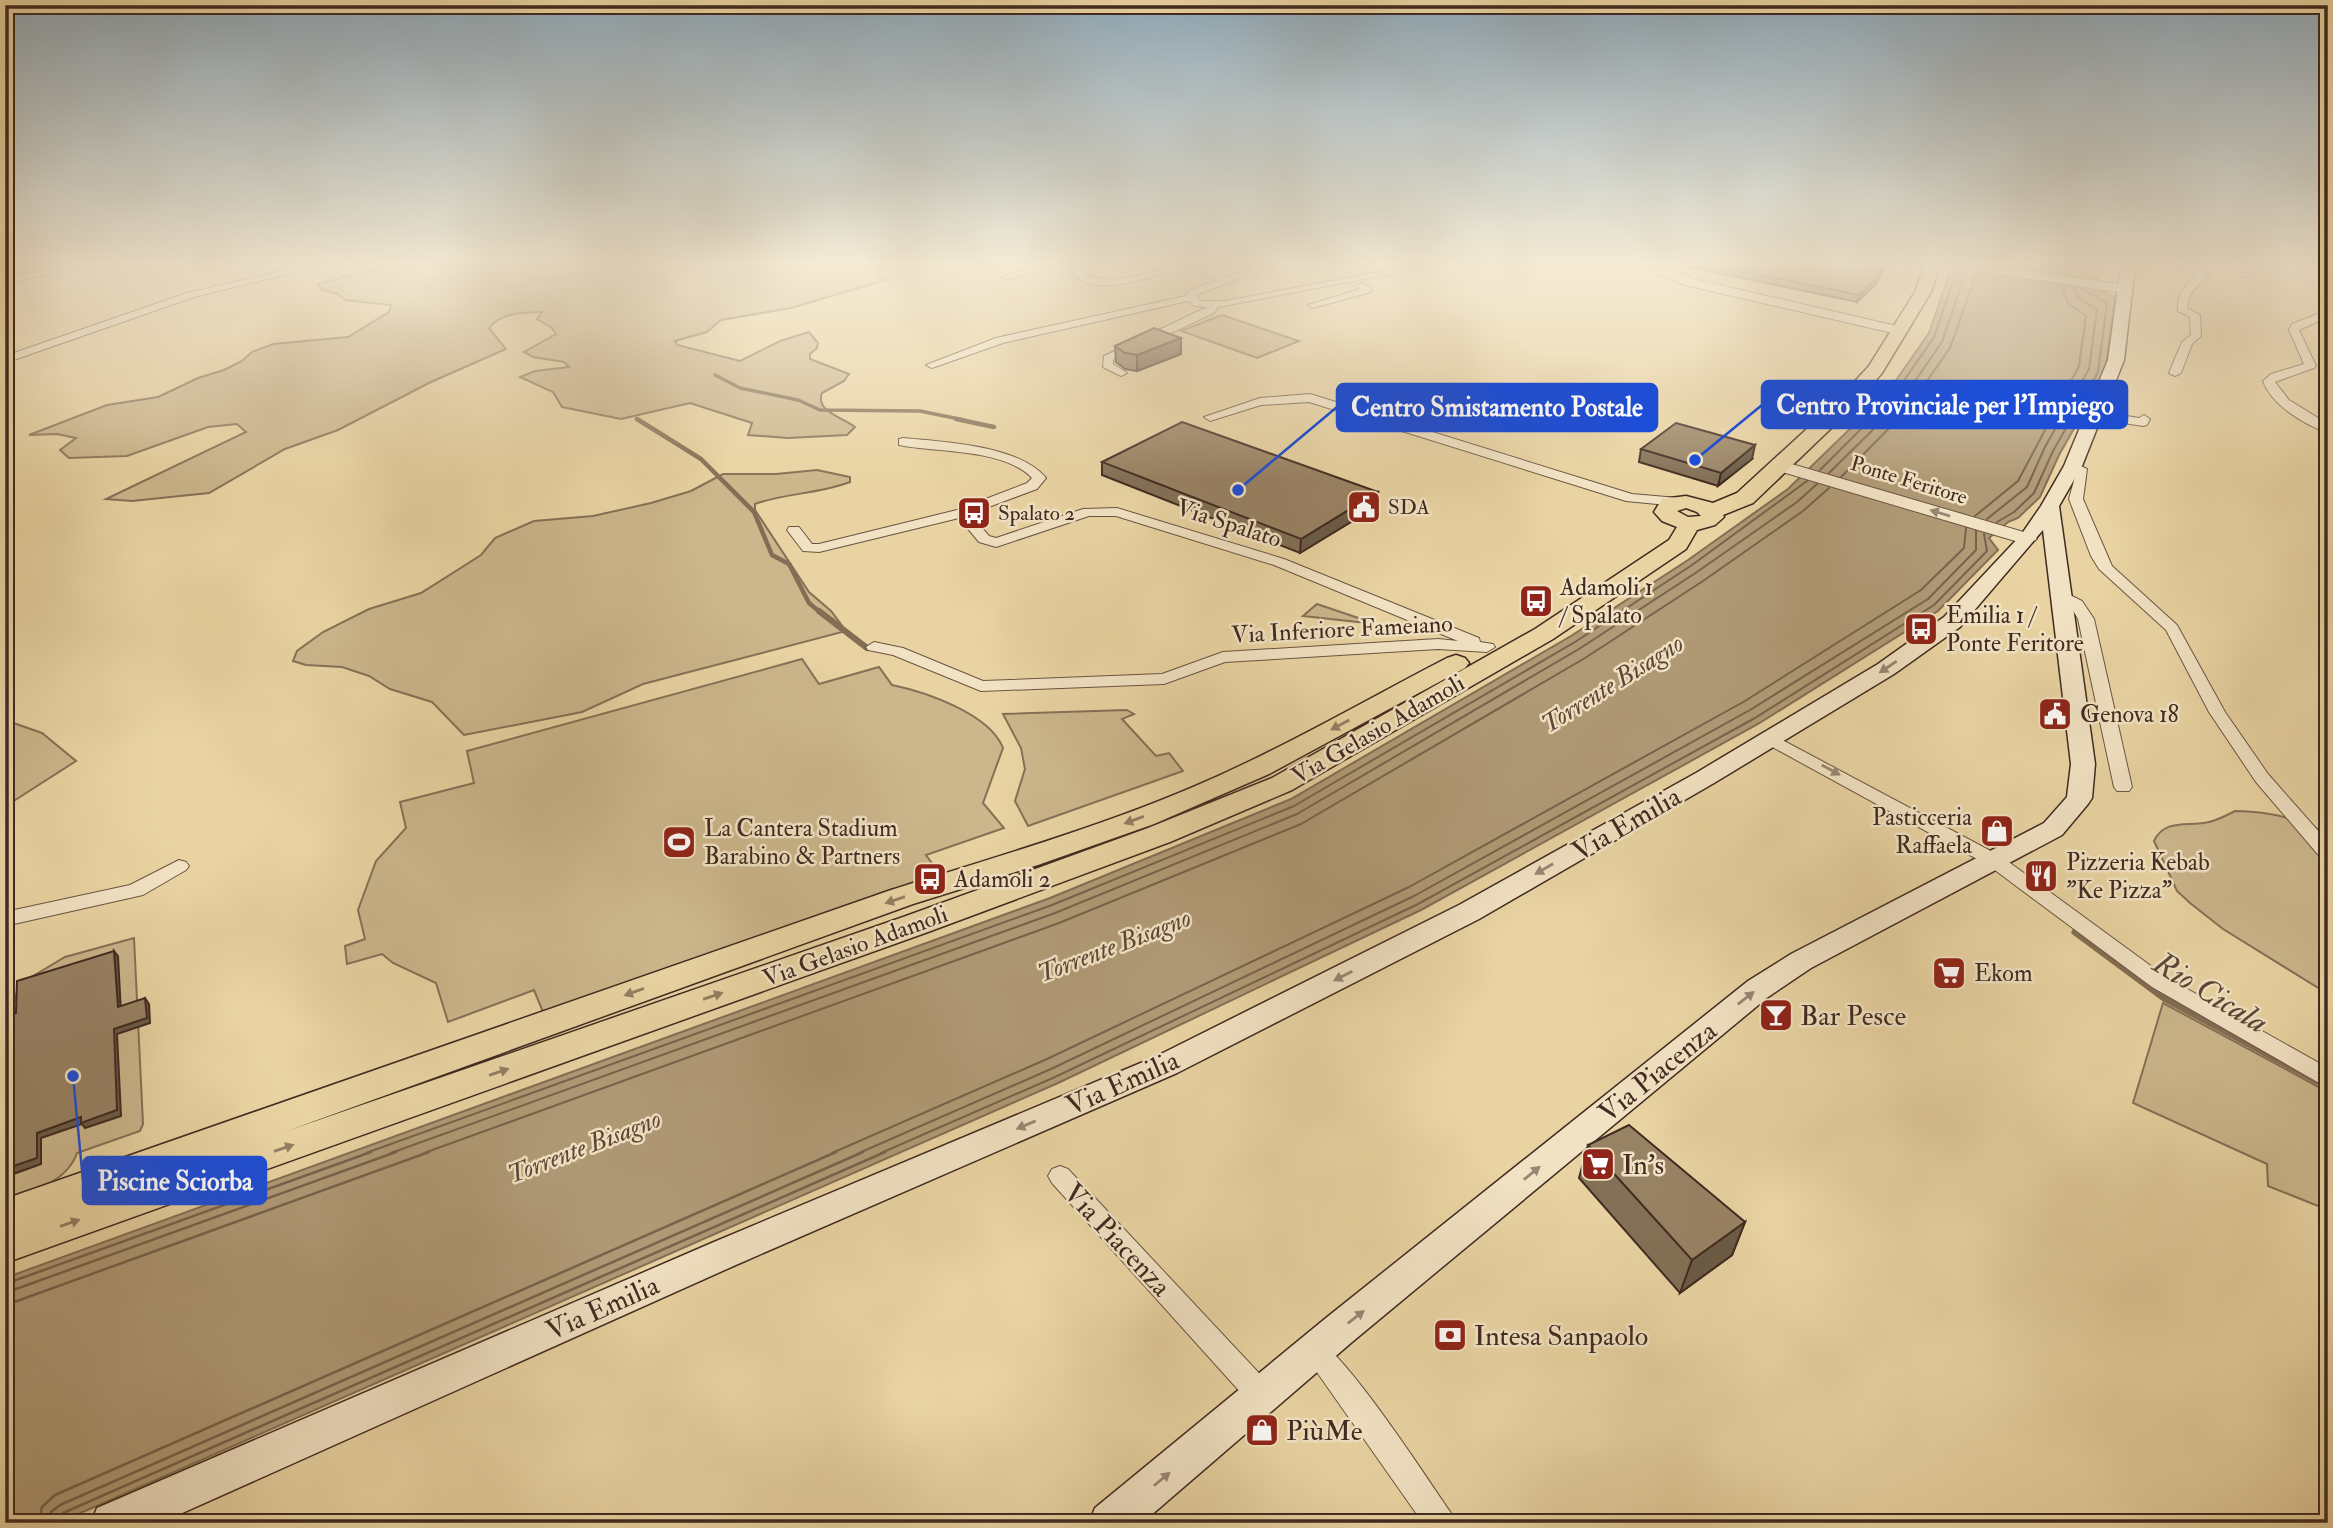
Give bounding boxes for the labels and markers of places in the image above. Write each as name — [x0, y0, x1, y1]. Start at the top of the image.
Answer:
callout: Centro Provinciale per l'Impiego — [1762, 381, 2127, 428]
callout: Centro Smistamento Postale — [1337, 384, 1657, 431]
public building icon: SDA — [1345, 488, 1383, 526]
bus stop icon: Spalato 2 — [955, 494, 993, 532]
place label: SDA — [1388, 494, 1430, 521]
place label: Spalato 2 — [998, 500, 1075, 527]
place label: Adamoli 1 / Spalato — [1558, 572, 1653, 631]
bus stop icon: Adamoli 1 / Spalato — [1517, 582, 1555, 620]
place label: Emilia 1 / Ponte Feritore — [1946, 600, 2084, 659]
bus stop icon: Emilia 1 / Ponte Feritore — [1902, 610, 1940, 648]
public building icon: Genova 18 — [2036, 695, 2074, 733]
place label: Genova 18 — [2080, 699, 2179, 730]
place label: Pasticceria Raffaela — [1872, 802, 1973, 861]
shop icon: Pasticceria Raffaela — [1978, 812, 2016, 850]
place label: La Cantera Stadium Barabino & Partners — [704, 813, 900, 872]
sports icon: La Cantera Stadium Barabino & Partners — [660, 823, 698, 861]
place label: Pizzeria Kebab "Ke Pizza" — [2066, 847, 2210, 906]
restaurant icon: Pizzeria Kebab "Ke Pizza" — [2022, 857, 2060, 895]
bus stop icon: Adamoli 2 — [911, 860, 949, 898]
place label: Adamoli 2 — [953, 864, 1051, 895]
supermarket icon: Ekom — [1930, 954, 1968, 992]
place label: Ekom — [1974, 958, 2033, 989]
bar icon: Bar Pesce — [1757, 996, 1795, 1034]
place label: Bar Pesce — [1800, 999, 1906, 1034]
supermarket icon: In's — [1579, 1145, 1617, 1183]
place label: In's — [1622, 1148, 1664, 1183]
callout: Piscine Sciorba — [83, 1157, 266, 1204]
bank icon: Intesa Sanpaolo — [1431, 1316, 1469, 1354]
place label: Intesa Sanpaolo — [1474, 1319, 1648, 1354]
shop icon: PiùMe — [1243, 1411, 1281, 1449]
place label: PiùMe — [1286, 1414, 1363, 1449]

